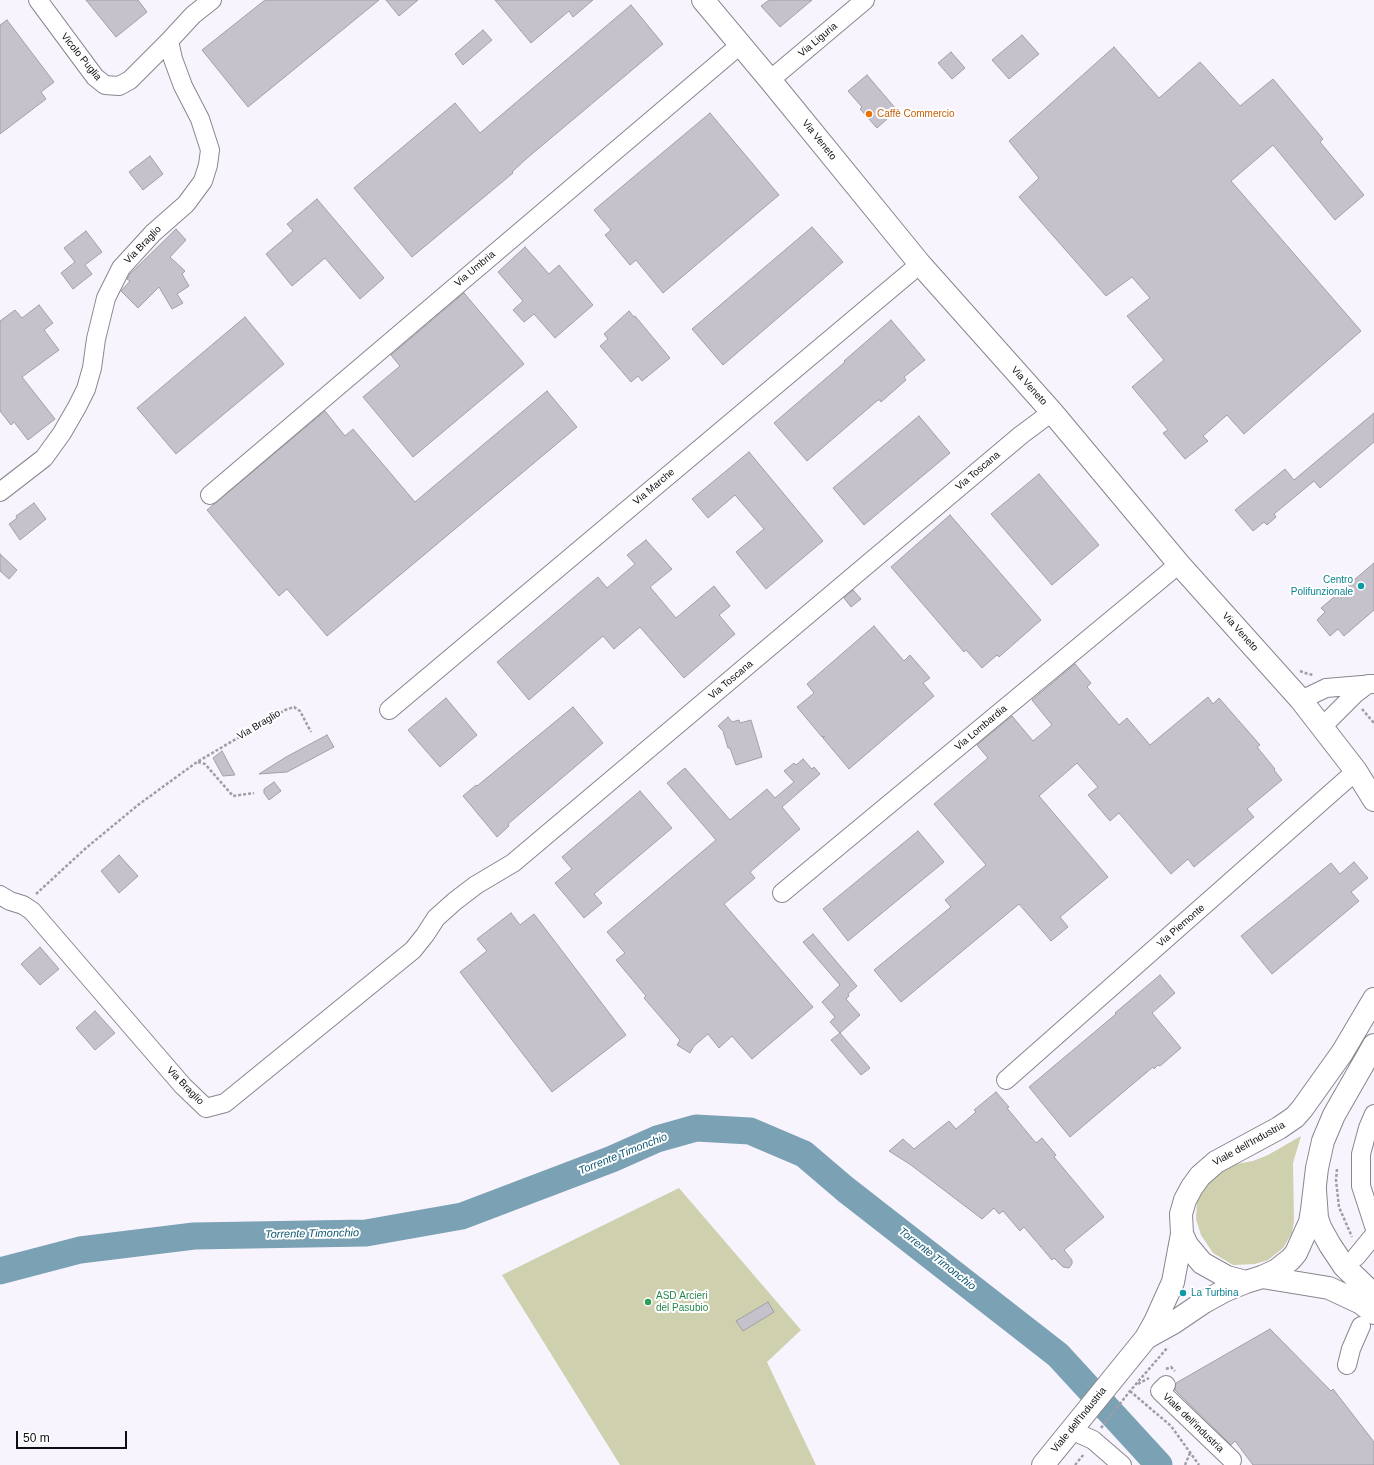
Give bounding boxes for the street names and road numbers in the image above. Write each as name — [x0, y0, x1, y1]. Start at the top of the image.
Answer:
street label: Via Liguria — [796, 20, 840, 60]
street label: Vicolo Puglia — [58, 31, 104, 83]
street label: Via Veneto — [799, 117, 839, 163]
street label: Via Braglio — [122, 224, 164, 266]
street label: Via Umbria — [452, 249, 498, 289]
street label: Via Veneto — [1008, 364, 1050, 408]
street label: Via Toscana — [953, 449, 1003, 493]
street label: Via Marche — [631, 466, 677, 508]
street label: Via Veneto — [1219, 610, 1261, 654]
street label: Via Toscana — [706, 658, 756, 702]
street label: Via Lombardia — [953, 703, 1009, 753]
street label: Via Braglio — [235, 707, 283, 743]
street label: Via Piemonte — [1155, 902, 1207, 950]
street label: Via Braglio — [164, 1065, 206, 1107]
street label: Viale dell'Industria — [1211, 1119, 1287, 1169]
street label: Viale dell'Industria — [1049, 1385, 1109, 1455]
street label: Viale dell'industria — [1160, 1391, 1226, 1455]

